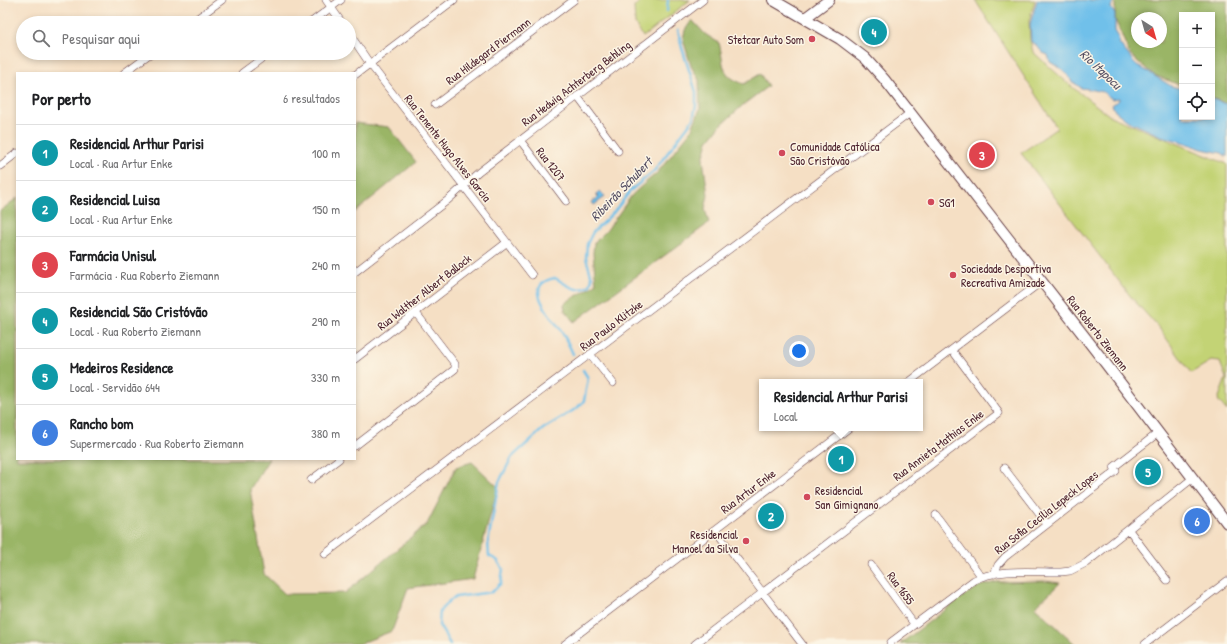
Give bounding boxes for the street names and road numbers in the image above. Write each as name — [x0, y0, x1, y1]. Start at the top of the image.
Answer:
street label: Rua Hildegard Piermann — [442, 13, 534, 89]
street label: Rua Hedwig Achterberg Behling — [518, 36, 634, 130]
street label: Rua Tenente Hugo Alves Garcia — [401, 91, 495, 205]
street label: Rua 1207 — [532, 143, 570, 185]
street label: Rua Walther Albert Ballock — [373, 250, 475, 334]
street label: Rua Roberto Ziemann — [1063, 292, 1133, 374]
street label: Rua Paulo Klitzke — [576, 296, 646, 354]
street label: Rua Annieta Mathias Enke — [889, 405, 987, 485]
street label: Rua Artur Enke — [717, 465, 779, 517]
street label: Rua Sofia Cecília Lepeck Lopes — [990, 466, 1102, 558]
street label: Rua 1655 — [883, 568, 919, 608]

